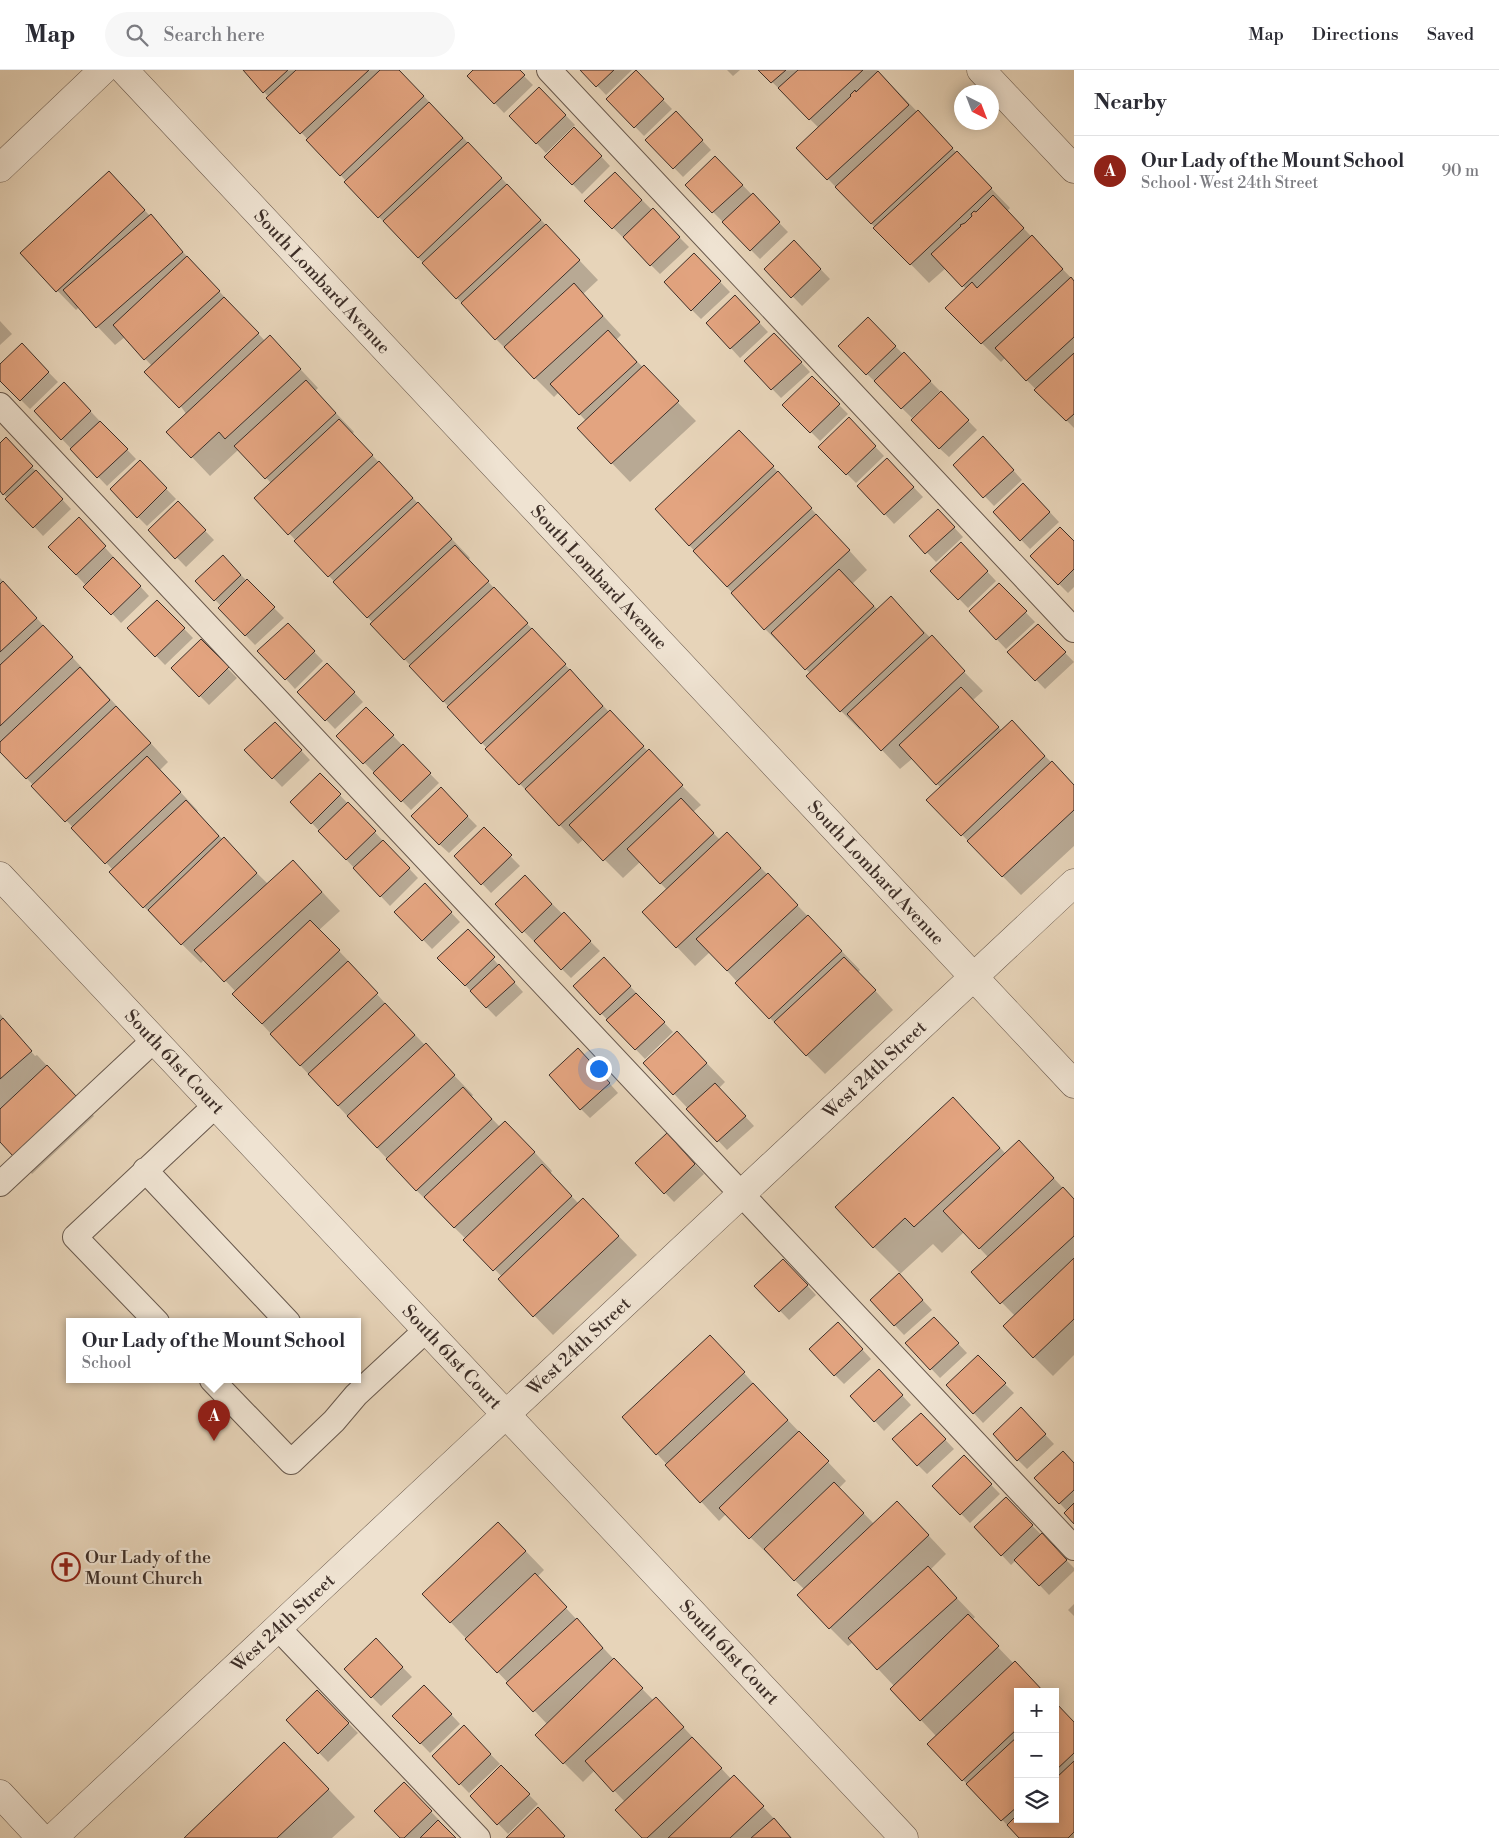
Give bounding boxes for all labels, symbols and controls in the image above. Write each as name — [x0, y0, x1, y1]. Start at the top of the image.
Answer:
search box — [105, 12, 455, 57]
text: Map — [25, 20, 75, 50]
icon: search — [123, 21, 151, 49]
text: Search here — [163, 23, 265, 47]
text: Map — [1248, 23, 1284, 46]
text: Directions — [1312, 23, 1399, 46]
text: Saved — [1427, 23, 1474, 46]
north arrow — [954, 85, 999, 130]
text: Nearby — [1094, 90, 1167, 116]
text: Our Lady of the Mount School — [1141, 149, 1404, 173]
text: A — [1104, 161, 1116, 181]
text: 90 m — [1441, 161, 1479, 181]
text: School · West 24th Street — [1141, 173, 1318, 193]
street label: South Lombard Avenue — [249, 204, 396, 359]
street label: South Lombard Avenue — [526, 500, 672, 654]
street label: South Lombard Avenue — [803, 796, 949, 950]
street label: South 61st Court — [120, 1005, 230, 1120]
street label: West 24th Street — [817, 1015, 932, 1124]
your location — [586, 1056, 612, 1082]
street label: West 24th Street — [521, 1292, 636, 1401]
street label: South 61st Court — [397, 1300, 507, 1415]
popup — [66, 1318, 361, 1383]
text: Our Lady of the Mount School — [82, 1329, 345, 1353]
text: School — [82, 1353, 131, 1373]
pin: A — [198, 1400, 230, 1441]
place label: Our Lady of the Mount Church — [85, 1546, 211, 1590]
church icon: Our Lady of the Mount Church — [51, 1552, 81, 1582]
street label: West 24th Street — [226, 1568, 340, 1678]
street label: South 61st Court — [675, 1595, 785, 1710]
map controls — [1014, 1688, 1059, 1823]
button: + — [1014, 1688, 1059, 1733]
button: − — [1014, 1733, 1059, 1778]
button: layers — [1014, 1778, 1059, 1823]

